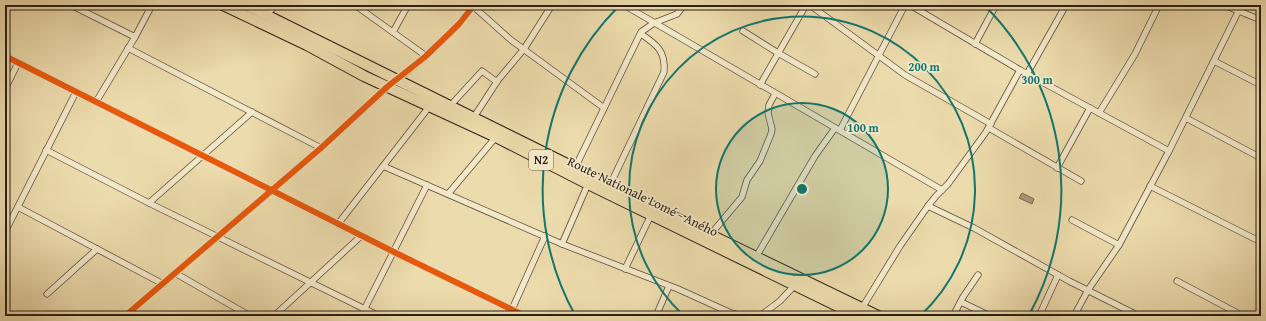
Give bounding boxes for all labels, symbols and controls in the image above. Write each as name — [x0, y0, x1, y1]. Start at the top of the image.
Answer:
text: 200 m — [908, 58, 941, 75]
text: 300 m — [1021, 71, 1054, 88]
text: 100 m — [847, 119, 880, 136]
road number: N2 — [529, 150, 553, 170]
street label: Route Nationale Lomé - Aného — [564, 152, 722, 241]
centre of rings — [795, 182, 809, 196]

